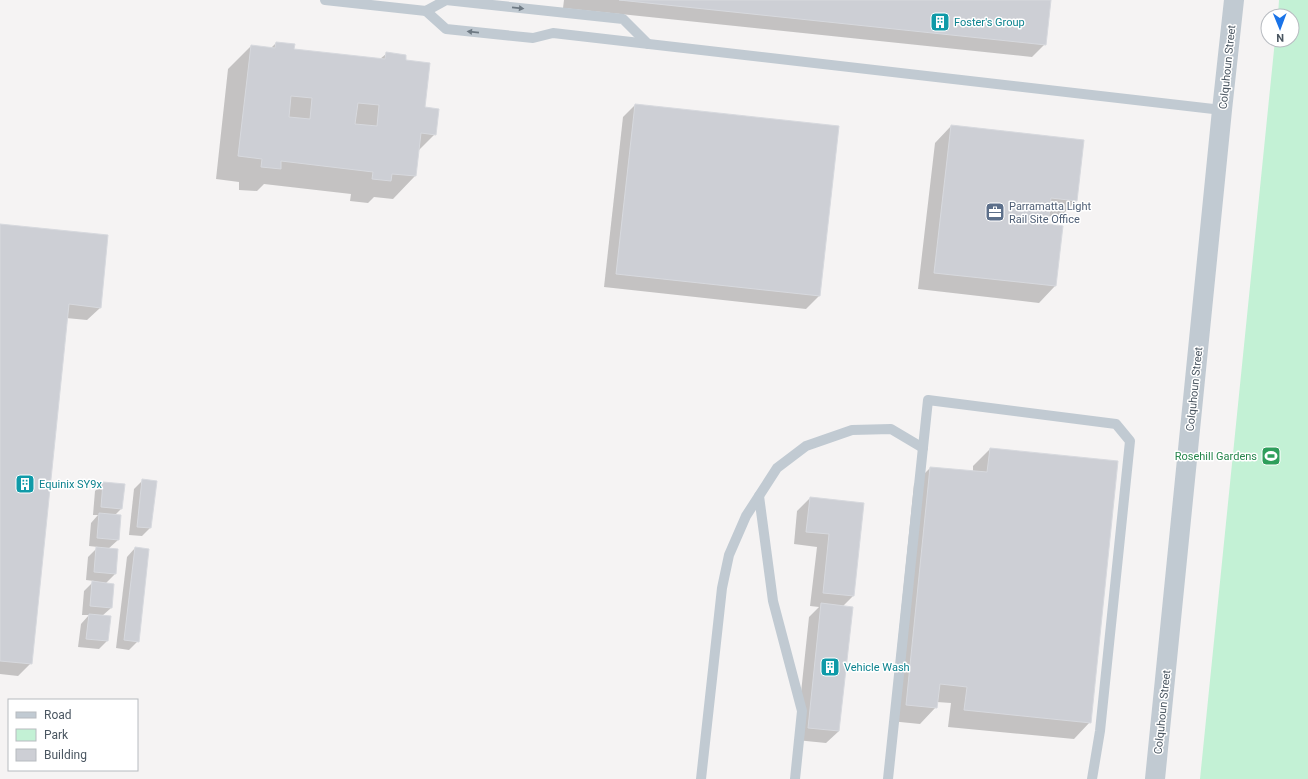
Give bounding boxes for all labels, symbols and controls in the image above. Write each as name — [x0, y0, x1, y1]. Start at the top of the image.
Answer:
one-way arrow — [512, 5, 524, 11]
north arrow — [1260, 8, 1300, 48]
building icon: Foster's Group — [929, 11, 951, 33]
place label: Foster's Group — [954, 16, 1025, 29]
street label: Colquhoun Street — [1217, 24, 1238, 110]
one-way arrow — [467, 29, 479, 35]
text: N — [1276, 31, 1284, 44]
place label: Parramatta Light Rail Site Office — [1009, 200, 1091, 226]
office icon: Parramatta Light Rail Site Office — [984, 201, 1006, 223]
street label: Colquhoun Street — [1184, 346, 1205, 432]
sports icon: Rosehill Gardens — [1260, 445, 1282, 467]
place label: Rosehill Gardens — [1175, 450, 1257, 463]
building icon: Equinix SY9x — [14, 473, 36, 495]
place label: Equinix SY9x — [39, 478, 102, 491]
building icon: Vehicle Wash — [819, 656, 841, 678]
place label: Vehicle Wash — [844, 661, 910, 674]
street label: Colquhoun Street — [1152, 669, 1173, 755]
legend — [8, 699, 138, 771]
text: Road — [44, 708, 72, 722]
text: Park — [44, 728, 69, 742]
text: Building — [44, 748, 87, 762]

